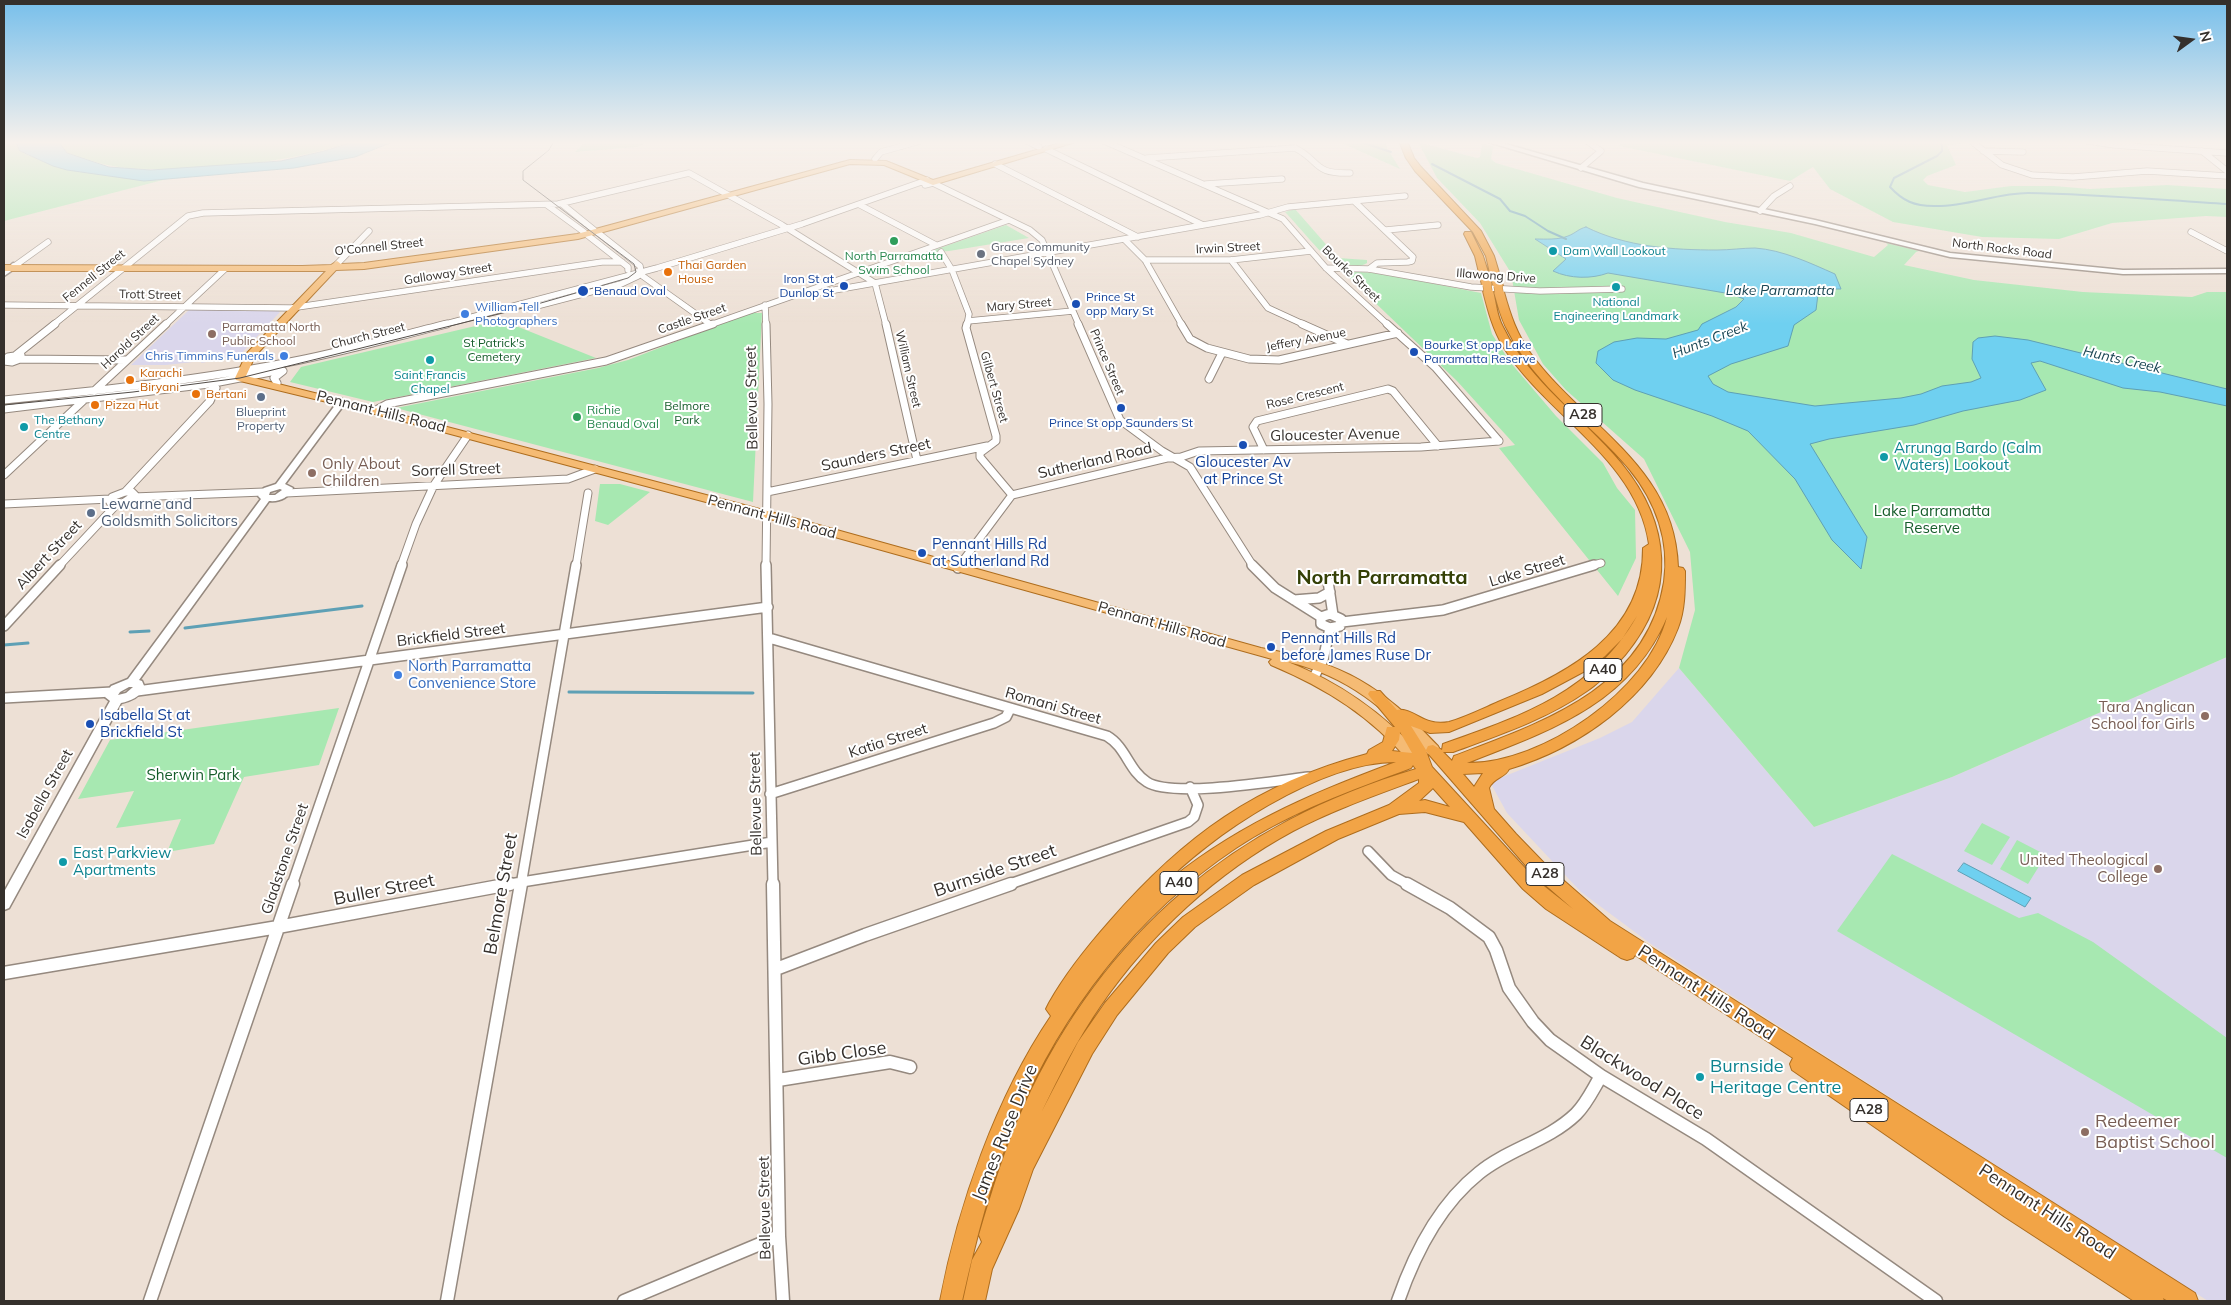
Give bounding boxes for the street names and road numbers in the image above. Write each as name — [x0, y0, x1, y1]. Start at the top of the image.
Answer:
street label: O'Connell Street — [334, 235, 424, 259]
street label: North Rocks Road — [1951, 236, 2053, 262]
street label: Irwin Street — [1195, 239, 1261, 257]
street label: Bourke Street — [1319, 243, 1383, 305]
street label: Fennell Street — [60, 247, 128, 305]
street label: Galloway Street — [403, 260, 493, 288]
street label: Illawong Drive — [1456, 266, 1536, 286]
street label: Trott Street — [119, 287, 181, 303]
street label: Mary Street — [986, 295, 1052, 315]
street label: Castle Street — [656, 301, 728, 337]
street label: Harold Street — [98, 312, 162, 372]
street label: Church Street — [330, 320, 406, 352]
street label: Jeffery Avenue — [1265, 325, 1347, 355]
street label: Prince Street — [1087, 327, 1127, 397]
street label: William Street — [892, 329, 924, 409]
street label: Bellevue Street — [742, 346, 762, 450]
street label: Gilbert Street — [977, 350, 1011, 424]
street label: Rose Crescent — [1265, 379, 1345, 413]
street label: Pennant Hills Road — [315, 387, 447, 437]
road number: A28 — [1564, 404, 1602, 426]
street label: Gloucester Avenue — [1270, 425, 1400, 445]
street label: Saunders Street — [820, 435, 932, 475]
street label: Sutherland Road — [1036, 439, 1154, 483]
street label: Sorrell Street — [411, 459, 501, 481]
street label: Pennant Hills Road — [706, 491, 838, 543]
street label: Albert Street — [12, 517, 86, 593]
street label: Lake Street — [1487, 551, 1567, 591]
street label: Pennant Hills Road — [1096, 598, 1228, 652]
street label: Brickfield Street — [396, 619, 506, 651]
road number: A40 — [1584, 658, 1622, 682]
street label: Romani Street — [1003, 684, 1103, 728]
street label: Katia Street — [846, 720, 930, 762]
street label: Isabella Street — [13, 746, 77, 842]
street label: Bellevue Street — [746, 752, 766, 856]
street label: Gladstone Street — [258, 801, 312, 917]
street label: Belmore Street — [480, 832, 522, 956]
street label: Burnside Street — [931, 840, 1059, 902]
road number: A28 — [1526, 862, 1564, 886]
street label: Buller Street — [332, 870, 436, 910]
road number: A40 — [1160, 871, 1198, 894]
street label: Pennant Hills Road — [1633, 941, 1779, 1045]
street label: Blackwood Place — [1576, 1031, 1708, 1125]
street label: Gibb Close — [796, 1037, 888, 1071]
street label: James Ruse Drive — [968, 1061, 1042, 1205]
road number: A28 — [1850, 1098, 1888, 1122]
street label: Bellevue Street — [755, 1156, 775, 1260]
street label: Pennant Hills Road — [1974, 1160, 2120, 1264]

